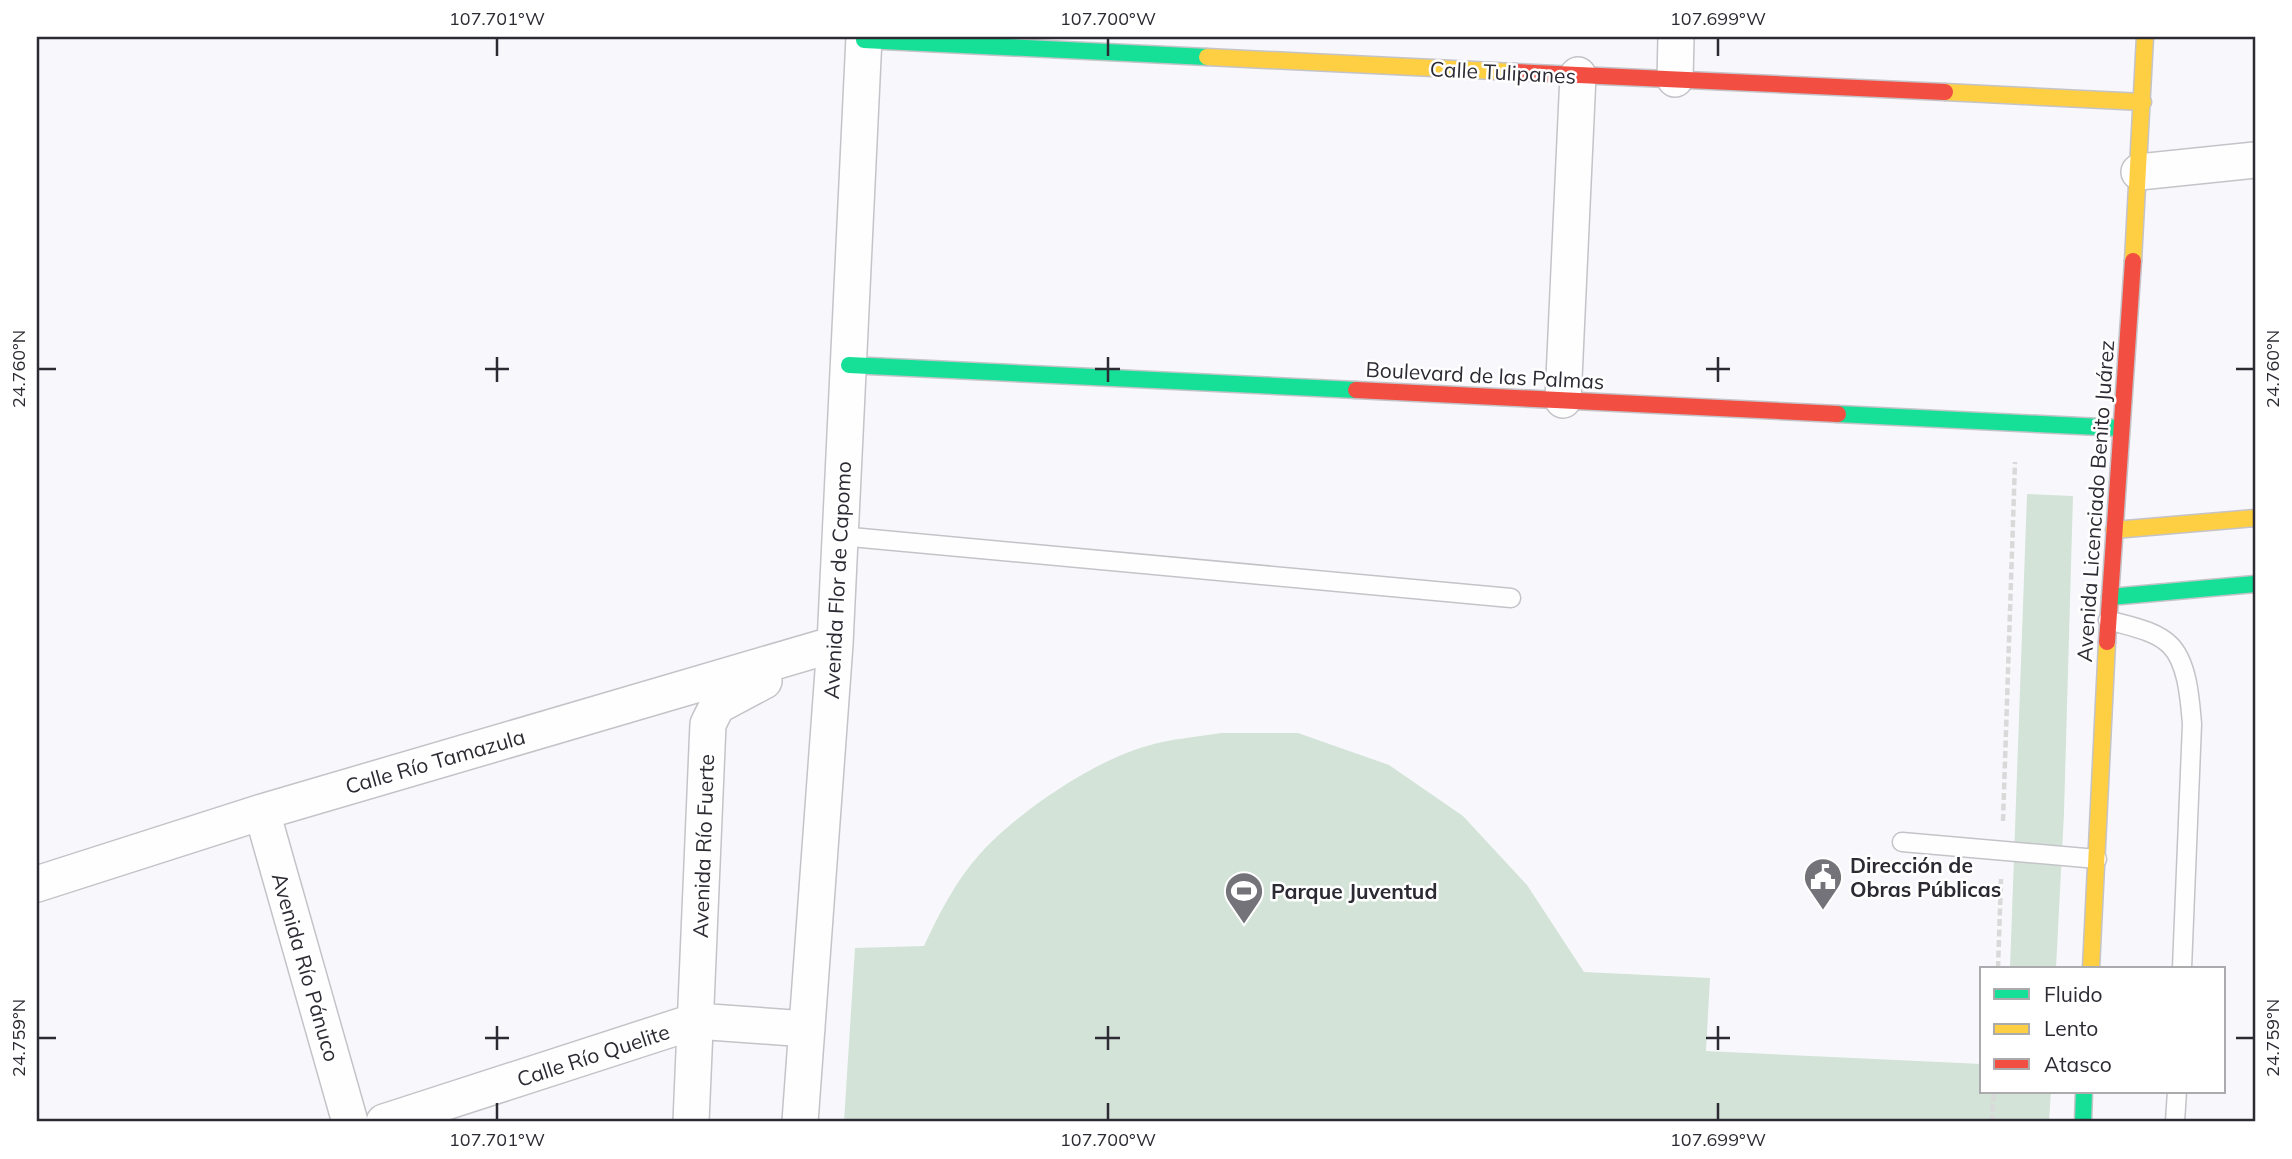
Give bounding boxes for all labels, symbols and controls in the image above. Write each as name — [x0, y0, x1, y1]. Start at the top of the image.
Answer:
text: 107.701°W — [449, 7, 545, 30]
text: 107.700°W — [1060, 7, 1156, 30]
text: 107.699°W — [1670, 7, 1766, 30]
street label: Calle Tulipanes — [1429, 55, 1577, 89]
text: 24.760°N — [7, 330, 30, 408]
text: 24.760°N — [2261, 330, 2284, 408]
street label: Avenida Licenciado Benito Juárez — [2071, 339, 2119, 663]
street label: Boulevard de las Palmas — [1365, 356, 1605, 394]
street label: Avenida Flor de Capomo — [818, 460, 856, 700]
street label: Calle Río Tamazula — [342, 723, 528, 799]
street label: Avenida Río Fuerte — [687, 753, 719, 939]
place label: Dirección de Obras Públicas — [1850, 852, 2001, 902]
public building icon: Dirección de Obras Públicas — [1802, 856, 1844, 911]
street label: Avenida Río Pánuco — [267, 870, 345, 1064]
sports icon: Parque Juventud — [1223, 870, 1265, 925]
place label: Parque Juventud — [1271, 878, 1437, 904]
legend — [1980, 967, 2226, 1092]
text: Fluido — [2044, 981, 2103, 1007]
text: 24.759°N — [7, 999, 30, 1077]
text: 24.759°N — [2261, 999, 2284, 1077]
text: Lento — [2044, 1015, 2098, 1041]
street label: Calle Río Quelite — [513, 1018, 673, 1092]
text: Atasco — [2044, 1051, 2112, 1077]
text: 107.701°W — [449, 1128, 545, 1151]
text: 107.700°W — [1060, 1128, 1156, 1151]
text: 107.699°W — [1670, 1128, 1766, 1151]

